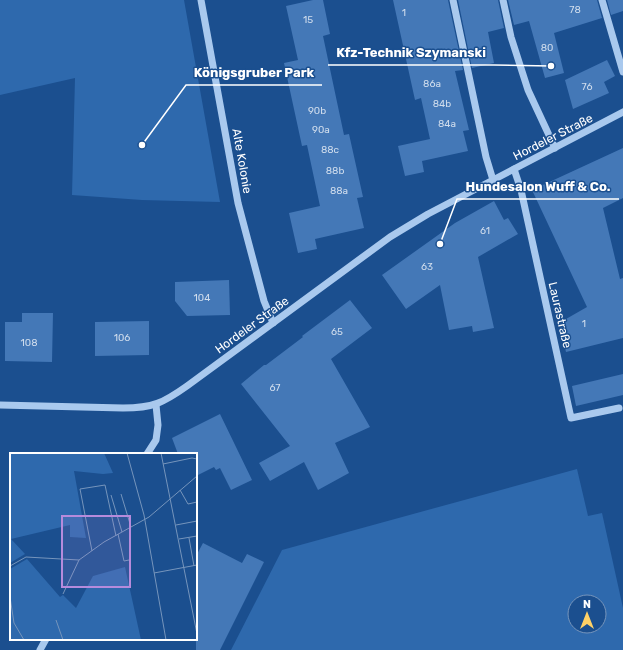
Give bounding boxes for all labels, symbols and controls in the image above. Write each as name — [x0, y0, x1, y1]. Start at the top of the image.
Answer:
house number: 78 — [569, 4, 581, 16]
house number: 1 — [402, 7, 406, 19]
house number: 15 — [303, 14, 313, 26]
callout: Kfz-Technik Szymanski — [328, 40, 494, 65]
house number: 80 — [541, 42, 553, 54]
text: Kfz-Technik Szymanski — [336, 45, 486, 60]
callout: Königsgruber Park — [186, 60, 322, 85]
text: Königsgruber Park — [194, 65, 315, 80]
house number: 86a — [423, 78, 441, 90]
house number: 76 — [582, 81, 592, 93]
house number: 84b — [433, 98, 451, 110]
house number: 90b — [308, 105, 326, 117]
street label: Hordeler Straße — [511, 111, 595, 163]
house number: 84a — [438, 118, 456, 130]
house number: 90a — [312, 124, 330, 136]
street label: Alte Kolonie — [229, 127, 255, 195]
house number: 88c — [321, 144, 340, 156]
house number: 88b — [326, 165, 344, 177]
callout: Hundesalon Wuff & Co. — [457, 174, 619, 199]
text: Hundesalon Wuff & Co. — [466, 179, 610, 194]
house number: 88a — [330, 185, 348, 197]
house number: 61 — [480, 225, 490, 237]
house number: 63 — [421, 261, 433, 273]
street label: Laurastraße — [546, 281, 574, 350]
house number: 104 — [194, 292, 210, 304]
street label: Hordeler Straße — [212, 293, 292, 356]
house number: 1 — [582, 318, 586, 330]
house number: 65 — [331, 326, 343, 338]
house number: 106 — [114, 332, 130, 344]
house number: 108 — [21, 337, 38, 349]
house number: 67 — [270, 382, 280, 394]
inset map — [10, 453, 197, 640]
north arrow — [567, 594, 607, 634]
text: N — [583, 598, 591, 611]

